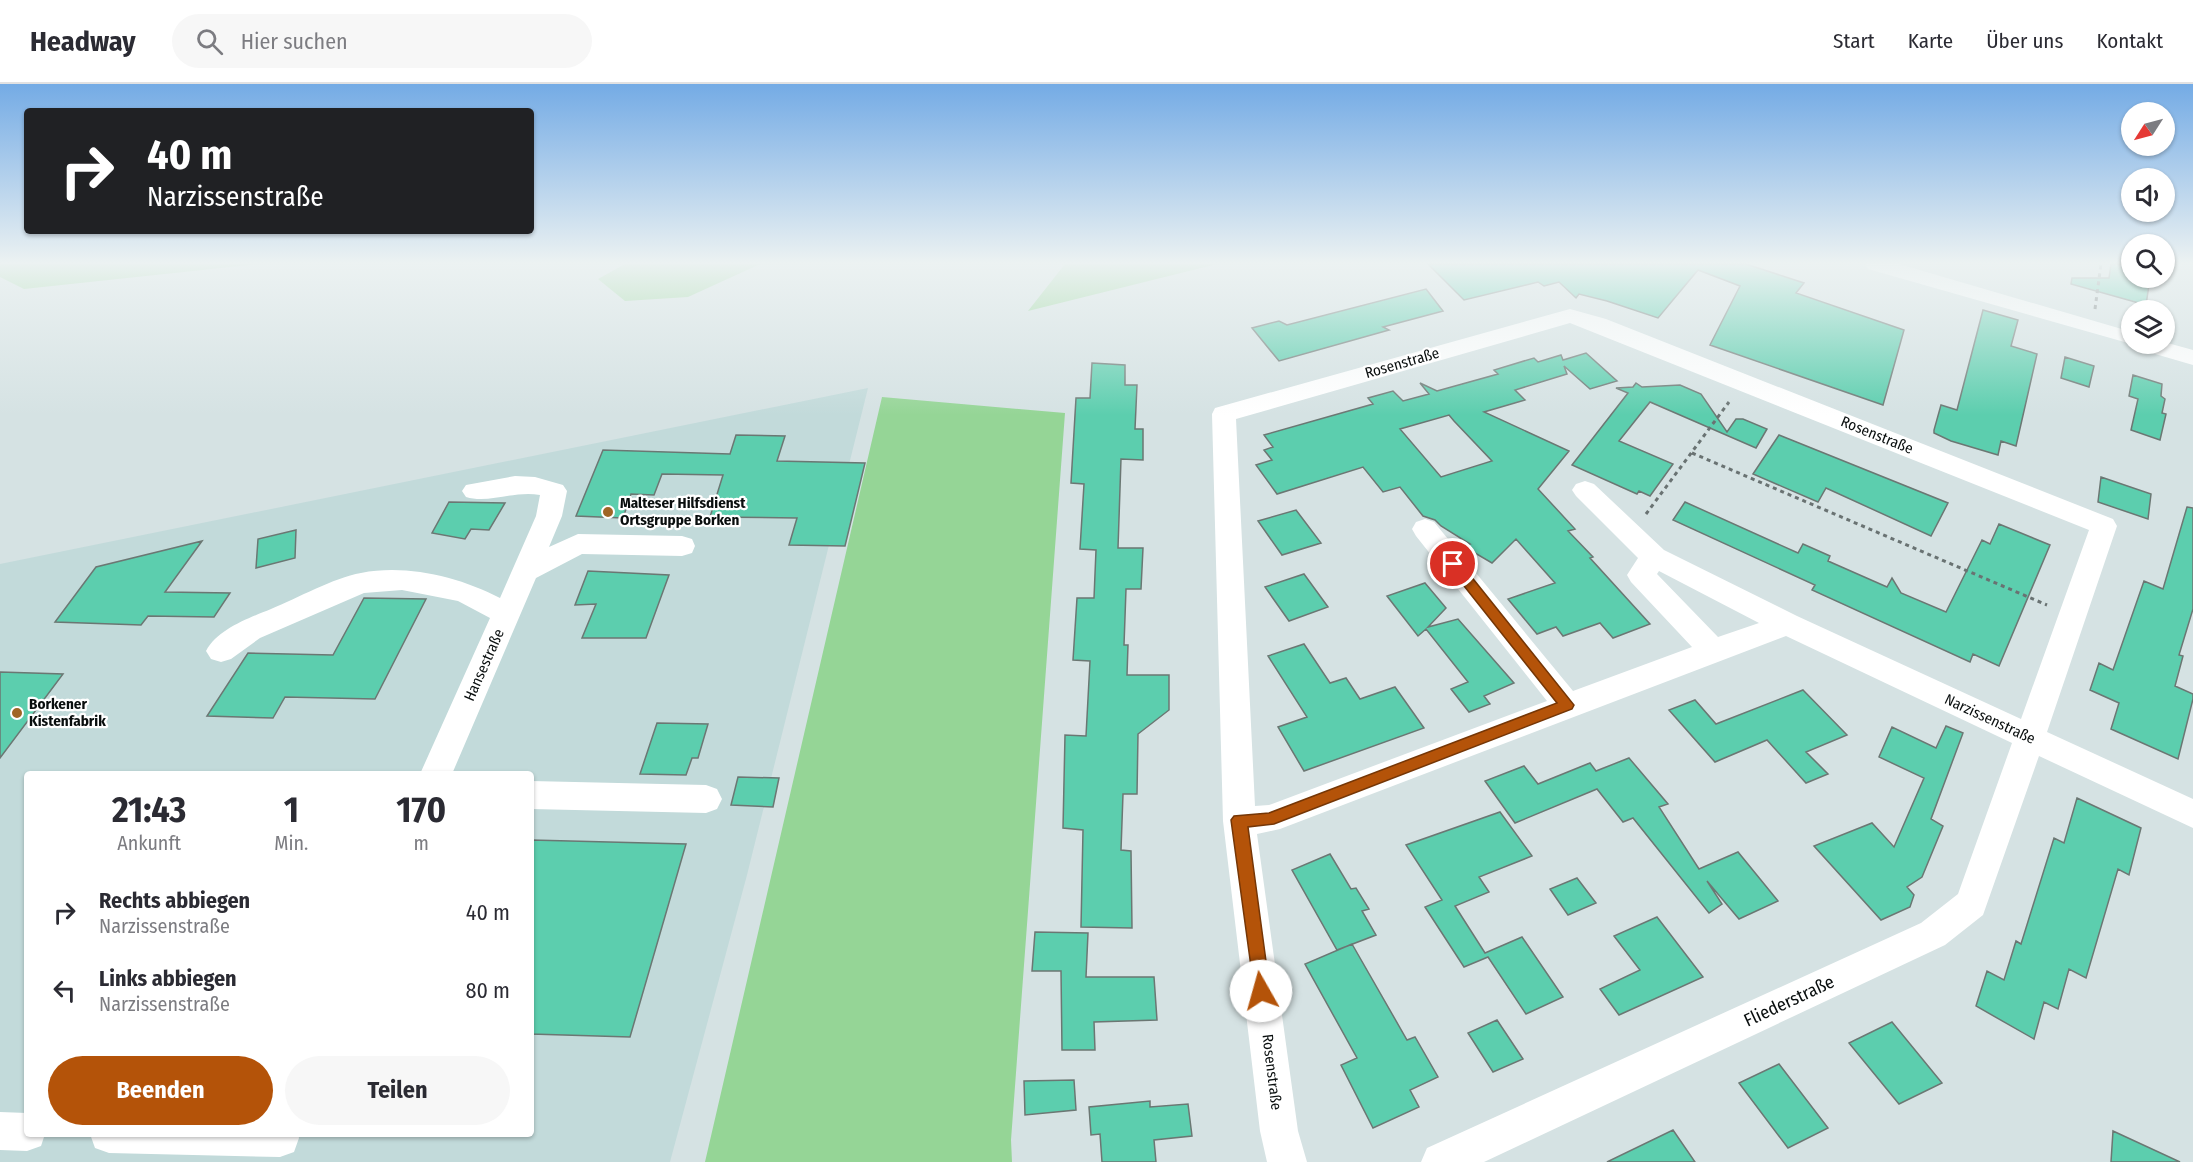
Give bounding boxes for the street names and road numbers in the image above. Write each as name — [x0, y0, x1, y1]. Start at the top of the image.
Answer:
street label: Rosenstraße — [1363, 344, 1441, 382]
street label: Rosenstraße — [1838, 412, 1916, 458]
street label: Hansestraße — [460, 626, 508, 704]
street label: Narzissenstraße — [1942, 690, 2038, 748]
street label: Fliederstraße — [1740, 970, 1838, 1031]
street label: Rosenstraße — [1258, 1033, 1286, 1111]

